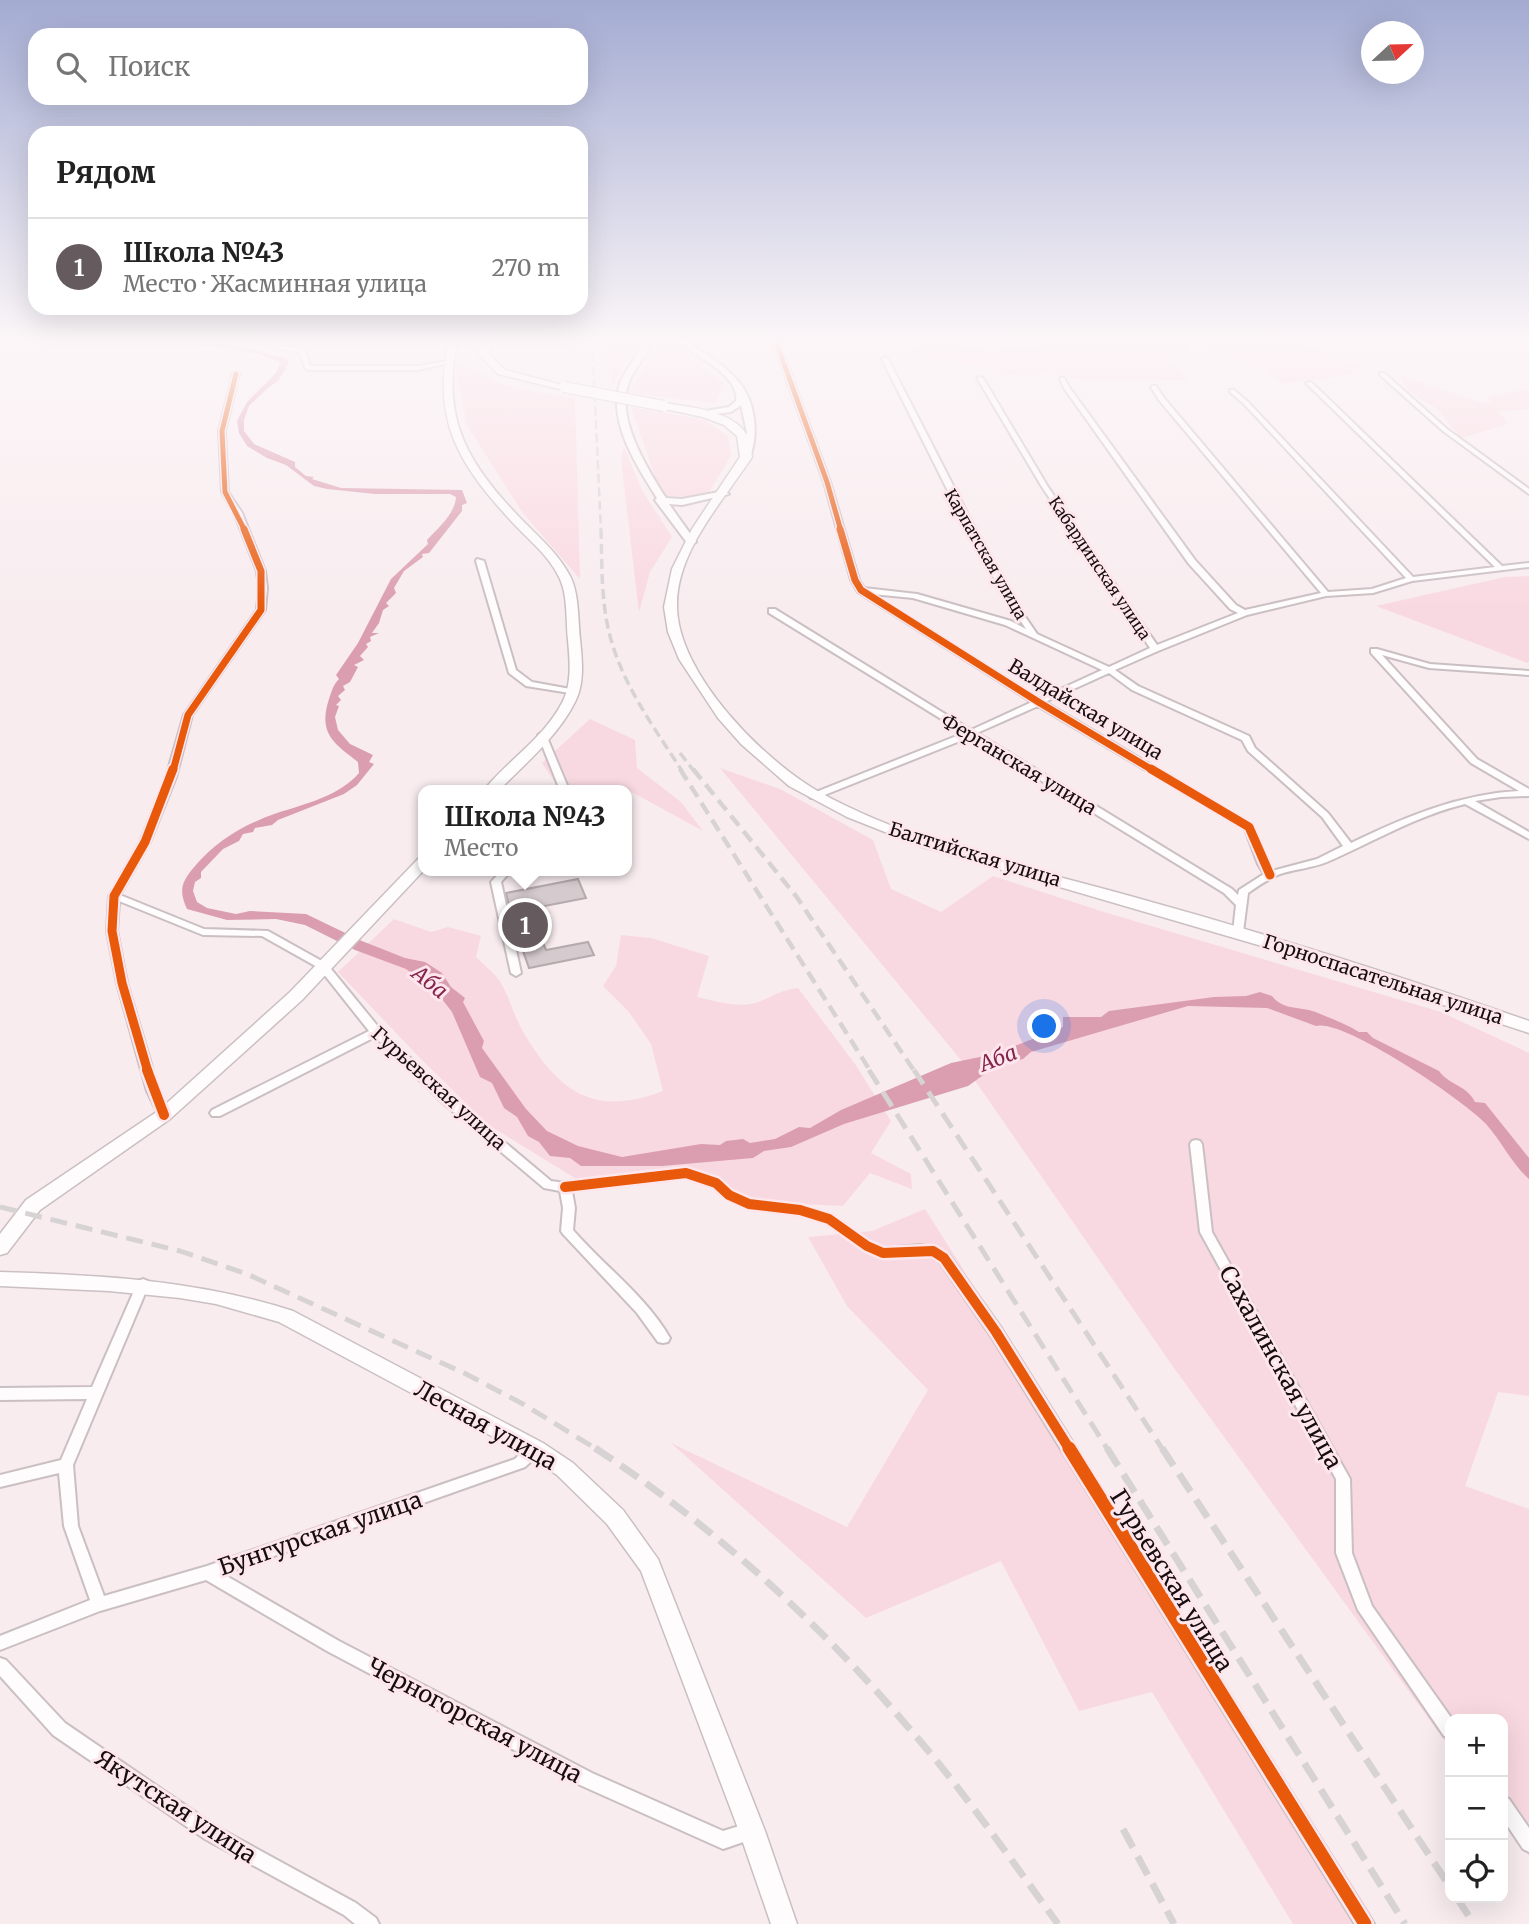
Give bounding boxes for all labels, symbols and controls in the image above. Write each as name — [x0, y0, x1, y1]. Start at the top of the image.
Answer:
north arrow — [1361, 21, 1424, 84]
search box — [28, 28, 588, 105]
icon: search — [52, 48, 90, 86]
text: Поиск — [108, 50, 190, 83]
text: Рядом — [56, 153, 156, 191]
text: Школа №43 — [123, 236, 284, 269]
text: 1 — [74, 253, 84, 282]
text: 270 m — [492, 253, 560, 282]
text: Место · Жасминная улица — [123, 269, 427, 298]
street label: Карпатская улица — [940, 485, 1032, 623]
street label: Кабардинская улица — [1045, 493, 1156, 644]
street label: Валдайская улица — [1004, 653, 1168, 765]
street label: Ферганская улица — [937, 708, 1101, 820]
popup — [418, 785, 632, 876]
text: Школа №43 — [444, 800, 606, 833]
street label: Балтийская улица — [886, 816, 1064, 892]
text: Место — [444, 833, 518, 862]
pin: 1 — [502, 899, 548, 951]
street label: Горноспасательная улица — [1260, 929, 1506, 1029]
water label: Аба — [405, 958, 453, 1004]
your location — [1027, 1009, 1061, 1043]
street label: Гурьевская улица — [367, 1021, 511, 1155]
water label: Аба — [974, 1039, 1021, 1078]
street label: Сахалинская улица — [1213, 1260, 1349, 1474]
street label: Лесная улица — [410, 1374, 562, 1476]
street label: Гурьевская улица — [1104, 1483, 1240, 1677]
street label: Бунгурская улица — [214, 1485, 426, 1581]
street label: Черногорская улица — [363, 1651, 587, 1789]
map controls — [1445, 1714, 1508, 1903]
button: + — [1445, 1714, 1508, 1777]
street label: Якутская улица — [90, 1743, 262, 1869]
button: − — [1445, 1777, 1508, 1840]
button: locate — [1445, 1840, 1508, 1903]

